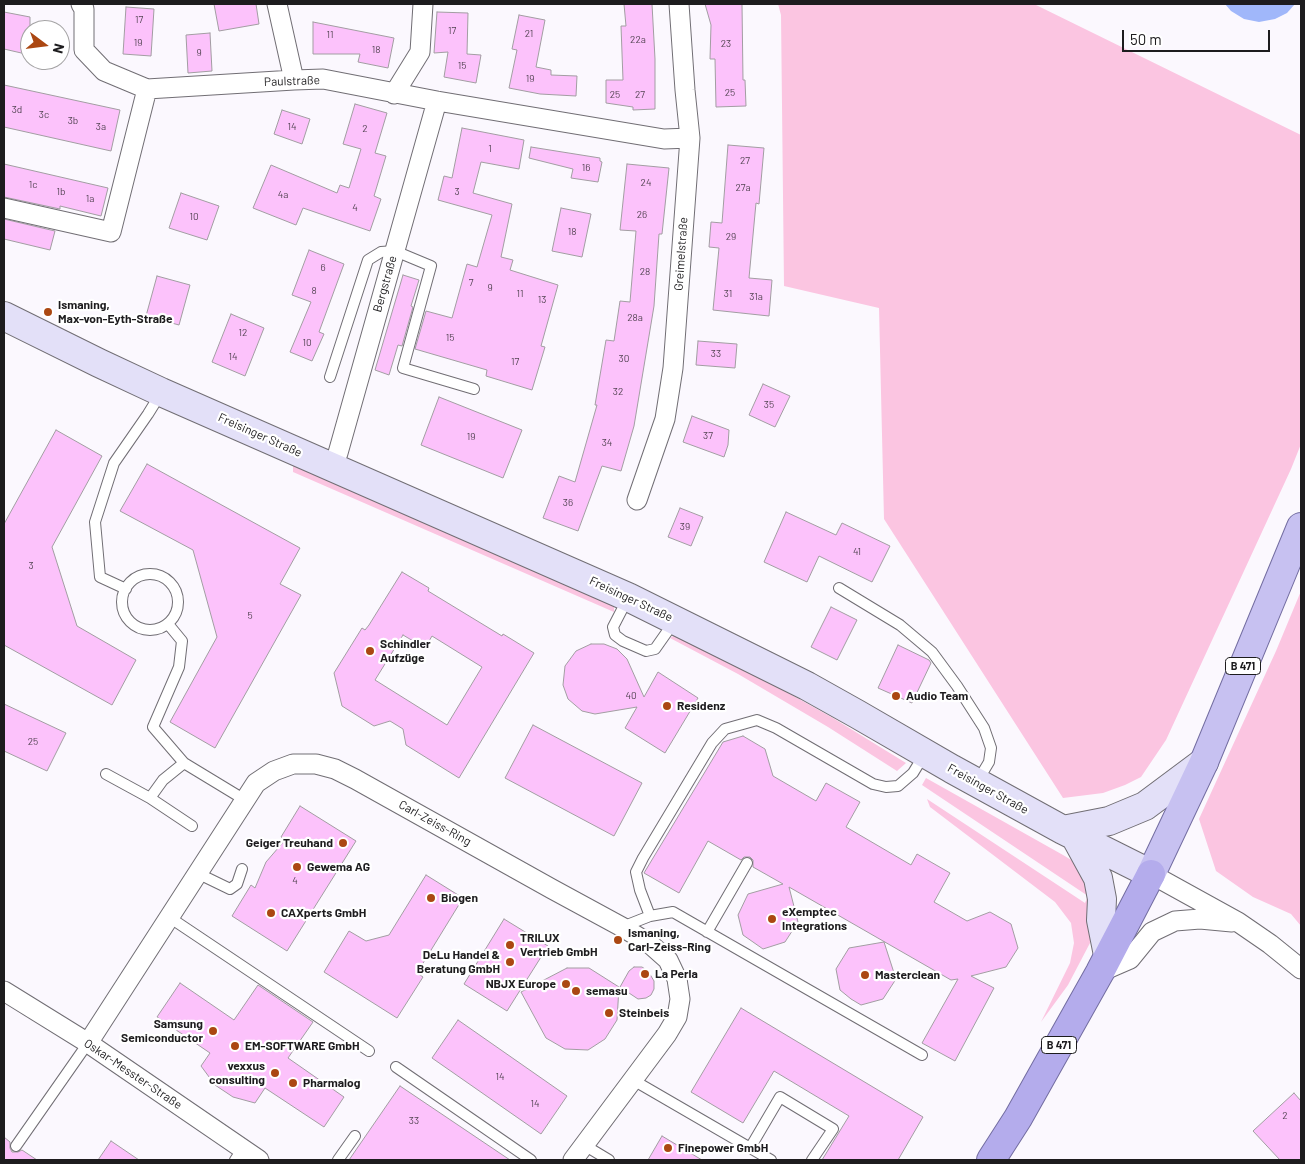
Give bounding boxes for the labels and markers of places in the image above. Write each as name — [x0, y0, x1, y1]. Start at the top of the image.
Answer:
place label: Ismaning, Max-von-Eyth-Straße — [58, 298, 173, 326]
marker: Ismaning, Max-von-Eyth-Straße — [42, 306, 54, 318]
place label: Schindler Aufzüge — [380, 637, 431, 665]
marker: Schindler Aufzüge — [364, 645, 376, 657]
place label: Audio Team — [906, 689, 968, 703]
marker: Audio Team — [890, 690, 902, 702]
place label: Residenz — [677, 699, 725, 713]
marker: Residenz — [661, 700, 673, 712]
place label: Geiger Treuhand — [246, 836, 333, 850]
marker: Geiger Treuhand — [337, 837, 349, 849]
place label: Gewema AG — [307, 860, 370, 874]
marker: Gewema AG — [291, 861, 303, 873]
place label: Biogen — [441, 891, 478, 905]
marker: Biogen — [425, 892, 437, 904]
place label: eXemptec Integrations — [782, 905, 847, 933]
place label: CAXperts GmbH — [281, 906, 366, 920]
marker: CAXperts GmbH — [265, 907, 277, 919]
marker: eXemptec Integrations — [766, 913, 778, 925]
place label: Ismaning, Carl-Zeiss-Ring — [628, 926, 711, 954]
place label: TRILUX Vertrieb GmbH — [520, 931, 598, 959]
marker: Ismaning, Carl-Zeiss-Ring — [612, 934, 624, 946]
marker: TRILUX Vertrieb GmbH — [504, 939, 516, 951]
place label: DeLu Handel & Beratung GmbH — [417, 948, 500, 976]
marker: DeLu Handel & Beratung GmbH — [504, 956, 516, 968]
place label: La Perla — [655, 967, 698, 981]
marker: La Perla — [639, 968, 651, 980]
place label: Masterclean — [875, 968, 940, 982]
marker: Masterclean — [859, 969, 871, 981]
place label: NBJX Europe — [486, 977, 556, 991]
marker: NBJX Europe — [560, 978, 572, 990]
place label: semasu — [586, 984, 627, 998]
marker: semasu — [570, 985, 582, 997]
place label: Steinbeis — [619, 1006, 669, 1020]
marker: Steinbeis — [603, 1007, 615, 1019]
place label: Samsung Semiconductor — [121, 1017, 203, 1045]
marker: Samsung Semiconductor — [207, 1025, 219, 1037]
place label: EM-SOFTWARE GmbH — [245, 1039, 360, 1053]
marker: EM-SOFTWARE GmbH — [229, 1040, 241, 1052]
place label: vexxus consulting — [209, 1059, 265, 1087]
marker: vexxus consulting — [269, 1067, 281, 1079]
place label: Pharmalog — [303, 1076, 360, 1090]
marker: Pharmalog — [287, 1077, 299, 1089]
place label: Finepower GmbH — [678, 1141, 768, 1155]
marker: Finepower GmbH — [662, 1142, 674, 1154]

